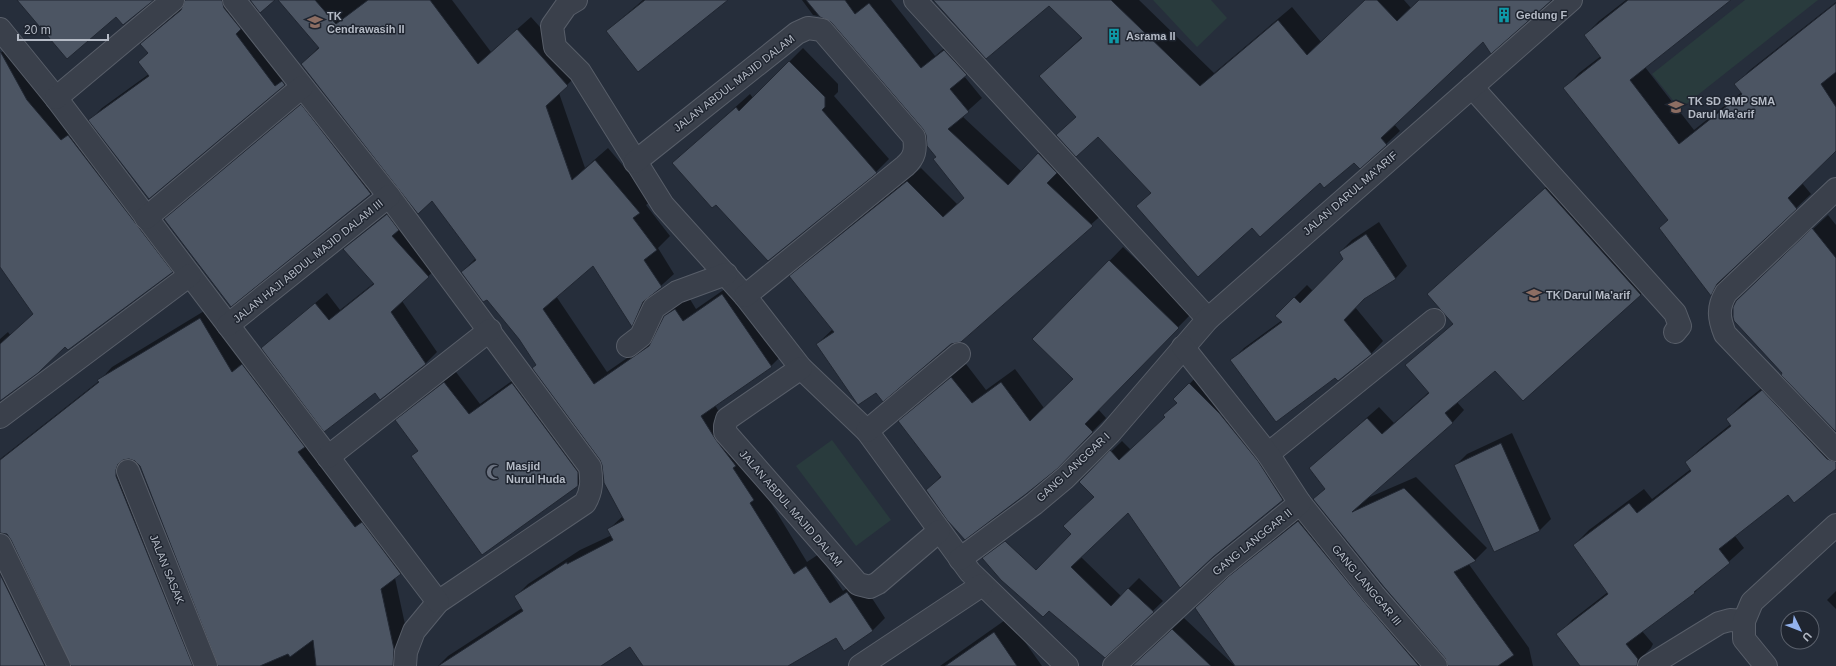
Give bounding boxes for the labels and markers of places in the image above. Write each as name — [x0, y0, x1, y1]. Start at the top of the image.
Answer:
building icon: Gedung F — [1495, 6, 1513, 24]
place label: Gedung F — [1516, 9, 1568, 21]
place label: TK Cendrawasih II — [327, 10, 405, 35]
school or university icon: TK Cendrawasih II — [306, 13, 324, 31]
building icon: Asrama II — [1105, 27, 1123, 45]
place label: Asrama II — [1126, 30, 1176, 42]
place label: TK SD SMP SMA Darul Ma'arif — [1688, 95, 1775, 120]
school or university icon: TK SD SMP SMA Darul Ma'arif — [1667, 98, 1685, 116]
school or university icon: TK Darul Ma'arif — [1525, 286, 1543, 304]
place label: TK Darul Ma'arif — [1546, 289, 1630, 301]
place label: Masjid Nurul Huda — [506, 460, 566, 485]
mosque icon: Masjid Nurul Huda — [485, 463, 503, 481]

